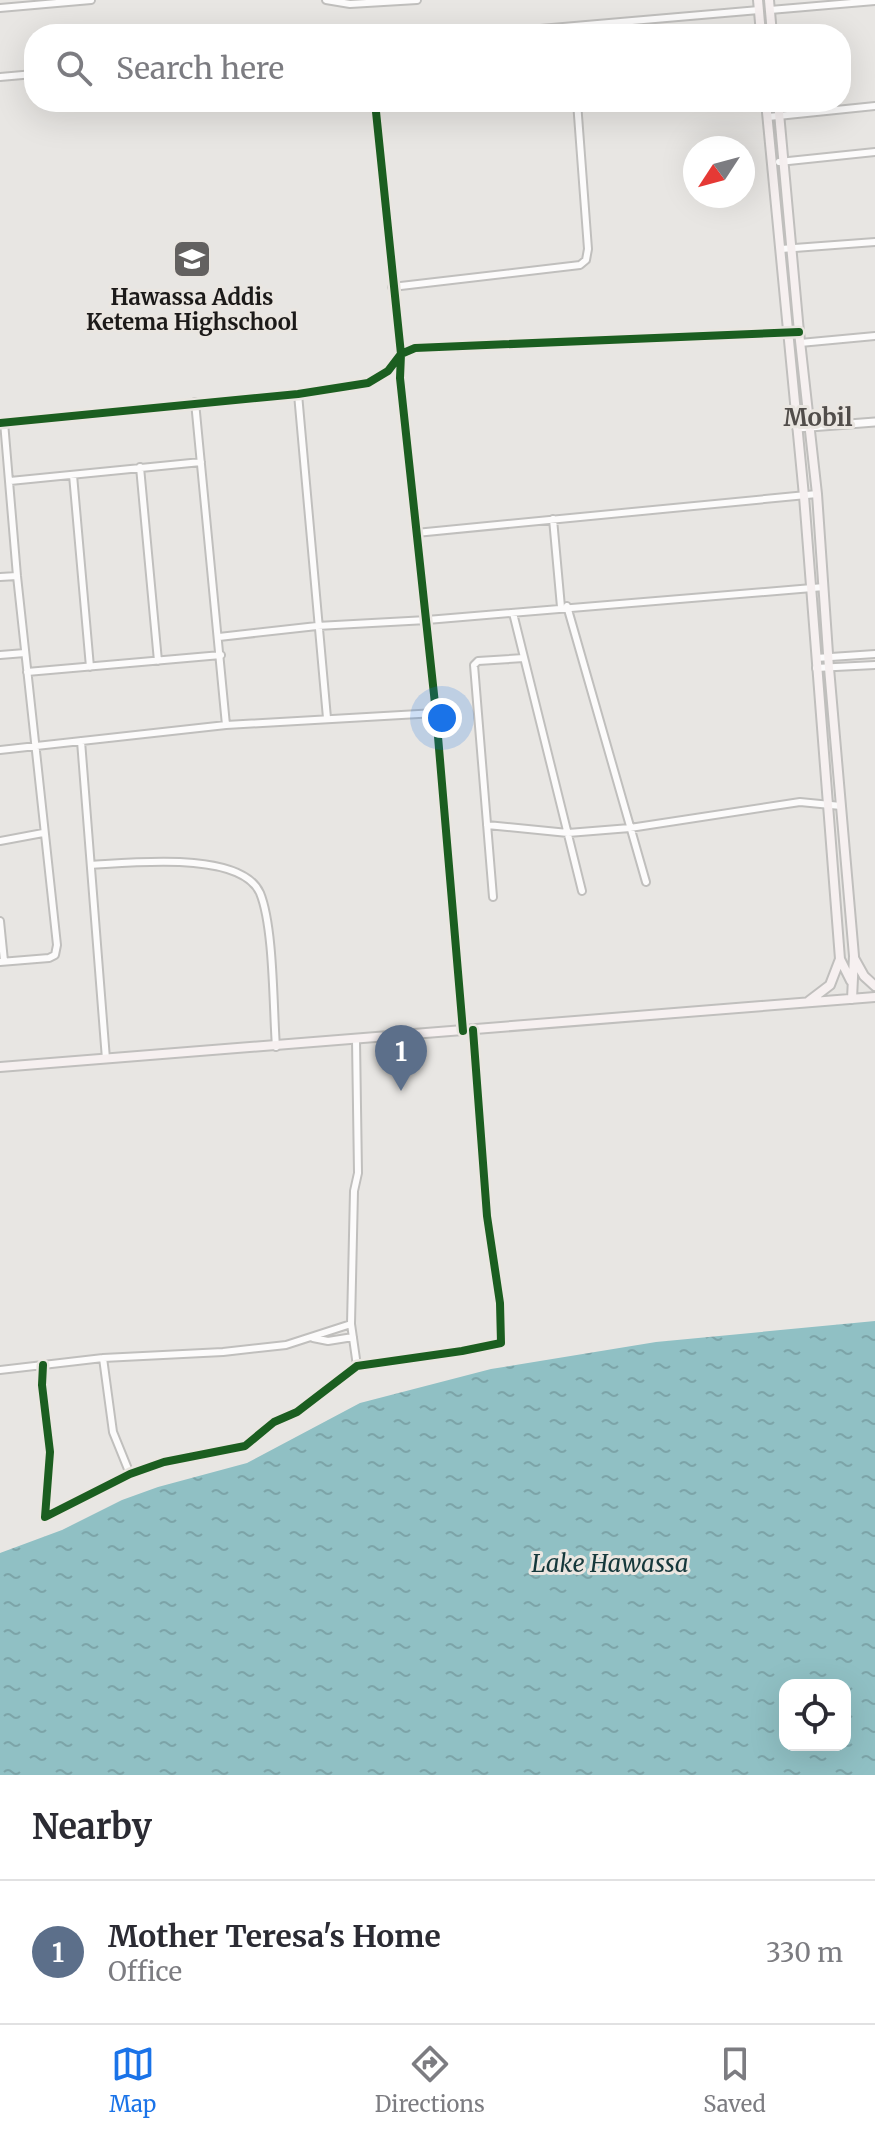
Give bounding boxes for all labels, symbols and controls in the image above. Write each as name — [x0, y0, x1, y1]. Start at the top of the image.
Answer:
search box — [24, 24, 851, 112]
icon: search — [52, 46, 96, 90]
text: Search here — [116, 49, 284, 87]
north arrow — [683, 136, 755, 208]
school or university icon: Hawassa Addis Ketema Highschool — [171, 238, 213, 280]
place label: Hawassa Addis Ketema Highschool — [86, 283, 298, 336]
district label: Mobil — [783, 402, 853, 433]
your location — [422, 698, 462, 738]
pin: 1 — [375, 1025, 427, 1091]
water label: Lake Hawassa — [531, 1548, 689, 1579]
map controls — [779, 1679, 851, 1751]
button: locate — [779, 1679, 851, 1751]
text: Nearby — [32, 1806, 152, 1848]
text: Mother Teresa's Home — [108, 1917, 441, 1955]
text: 1 — [52, 1936, 64, 1969]
text: 330 m — [766, 1936, 843, 1969]
text: Office — [108, 1955, 182, 1988]
tab: Map — [109, 2042, 156, 2118]
tab: Directions — [375, 2042, 485, 2118]
tab: Saved — [703, 2042, 766, 2118]

